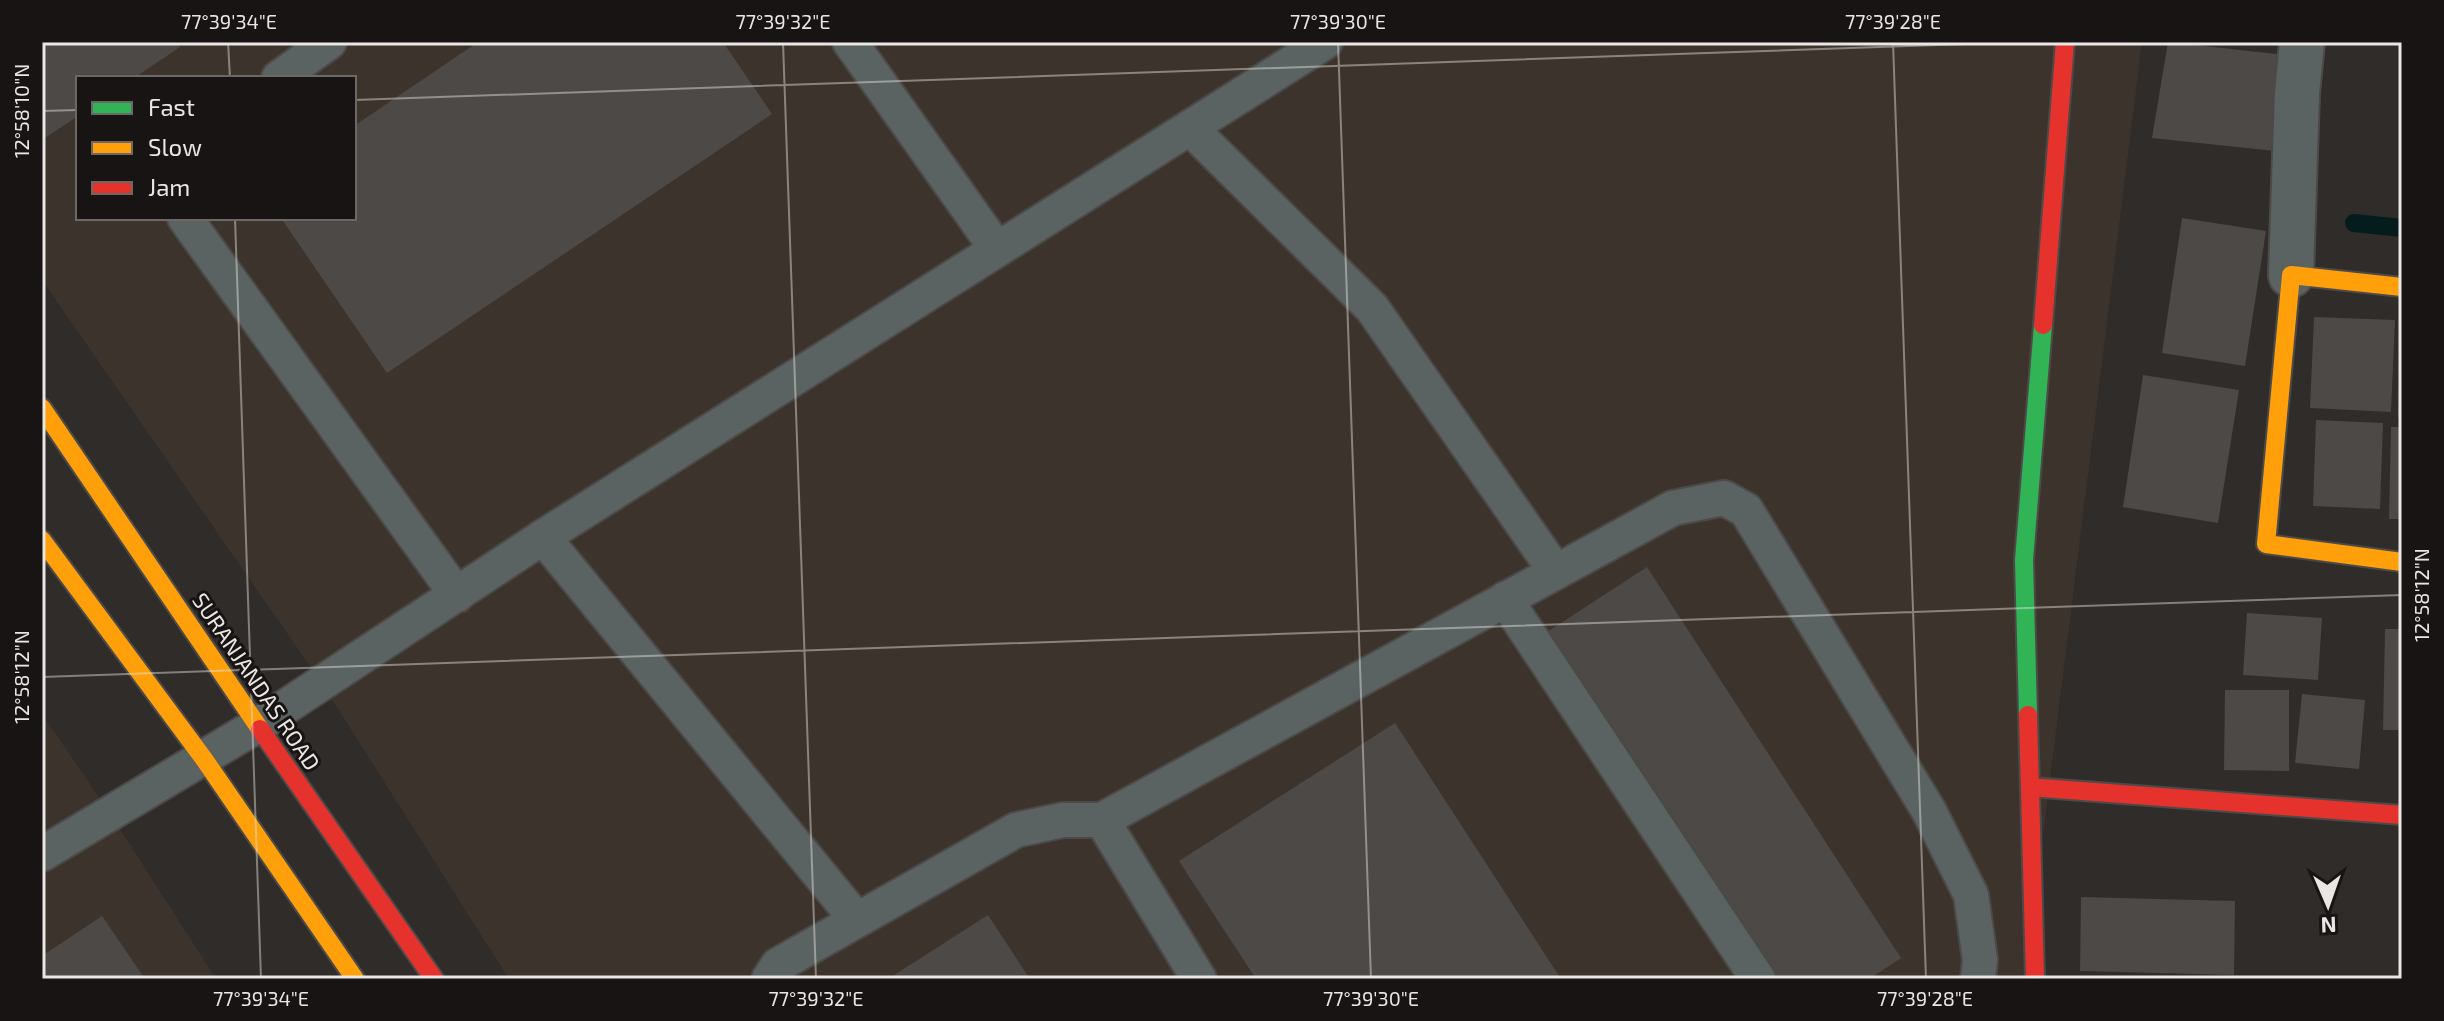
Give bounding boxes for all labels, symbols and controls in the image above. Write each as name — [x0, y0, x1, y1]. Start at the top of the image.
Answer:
text: 77°39'34"E — [181, 9, 277, 33]
text: 77°39'32"E — [735, 9, 831, 33]
text: 77°39'30"E — [1290, 9, 1386, 33]
text: 77°39'28"E — [1845, 9, 1941, 33]
text: 12°58'10"N — [9, 64, 33, 158]
legend — [76, 76, 356, 220]
text: Fast — [148, 92, 195, 121]
text: Slow — [148, 132, 202, 161]
text: Jam — [148, 172, 190, 201]
text: 12°58'12"N — [2409, 548, 2433, 642]
street label: SURANJANDAS ROAD — [188, 587, 326, 775]
text: 12°58'12"N — [9, 630, 33, 724]
north arrow — [2288, 865, 2368, 945]
text: N — [2320, 913, 2337, 939]
text: 77°39'34"E — [213, 986, 309, 1010]
text: 77°39'32"E — [768, 986, 864, 1010]
text: 77°39'30"E — [1323, 986, 1419, 1010]
text: 77°39'28"E — [1877, 986, 1973, 1010]

